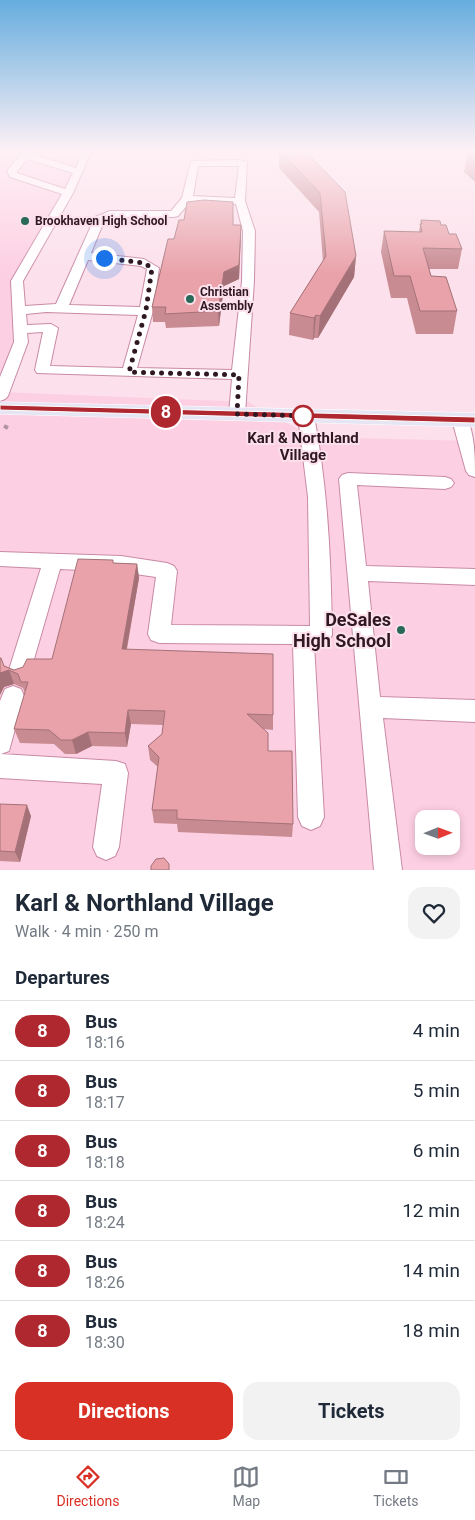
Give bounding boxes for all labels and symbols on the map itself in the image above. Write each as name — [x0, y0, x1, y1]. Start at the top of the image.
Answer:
place label: Brookhaven High School — [35, 214, 167, 228]
marker: Brookhaven High School — [19, 215, 31, 227]
your location — [92, 246, 117, 271]
place label: Christian Assembly — [200, 285, 254, 313]
marker: Christian Assembly — [184, 293, 196, 305]
line badge: 8 — [150, 396, 182, 428]
marker: Karl & Northland Village — [292, 405, 314, 427]
place label: Karl & Northland Village — [247, 429, 359, 464]
place label: DeSales High School — [293, 609, 391, 651]
marker: DeSales High School — [395, 624, 407, 636]
north arrow — [415, 810, 460, 855]

